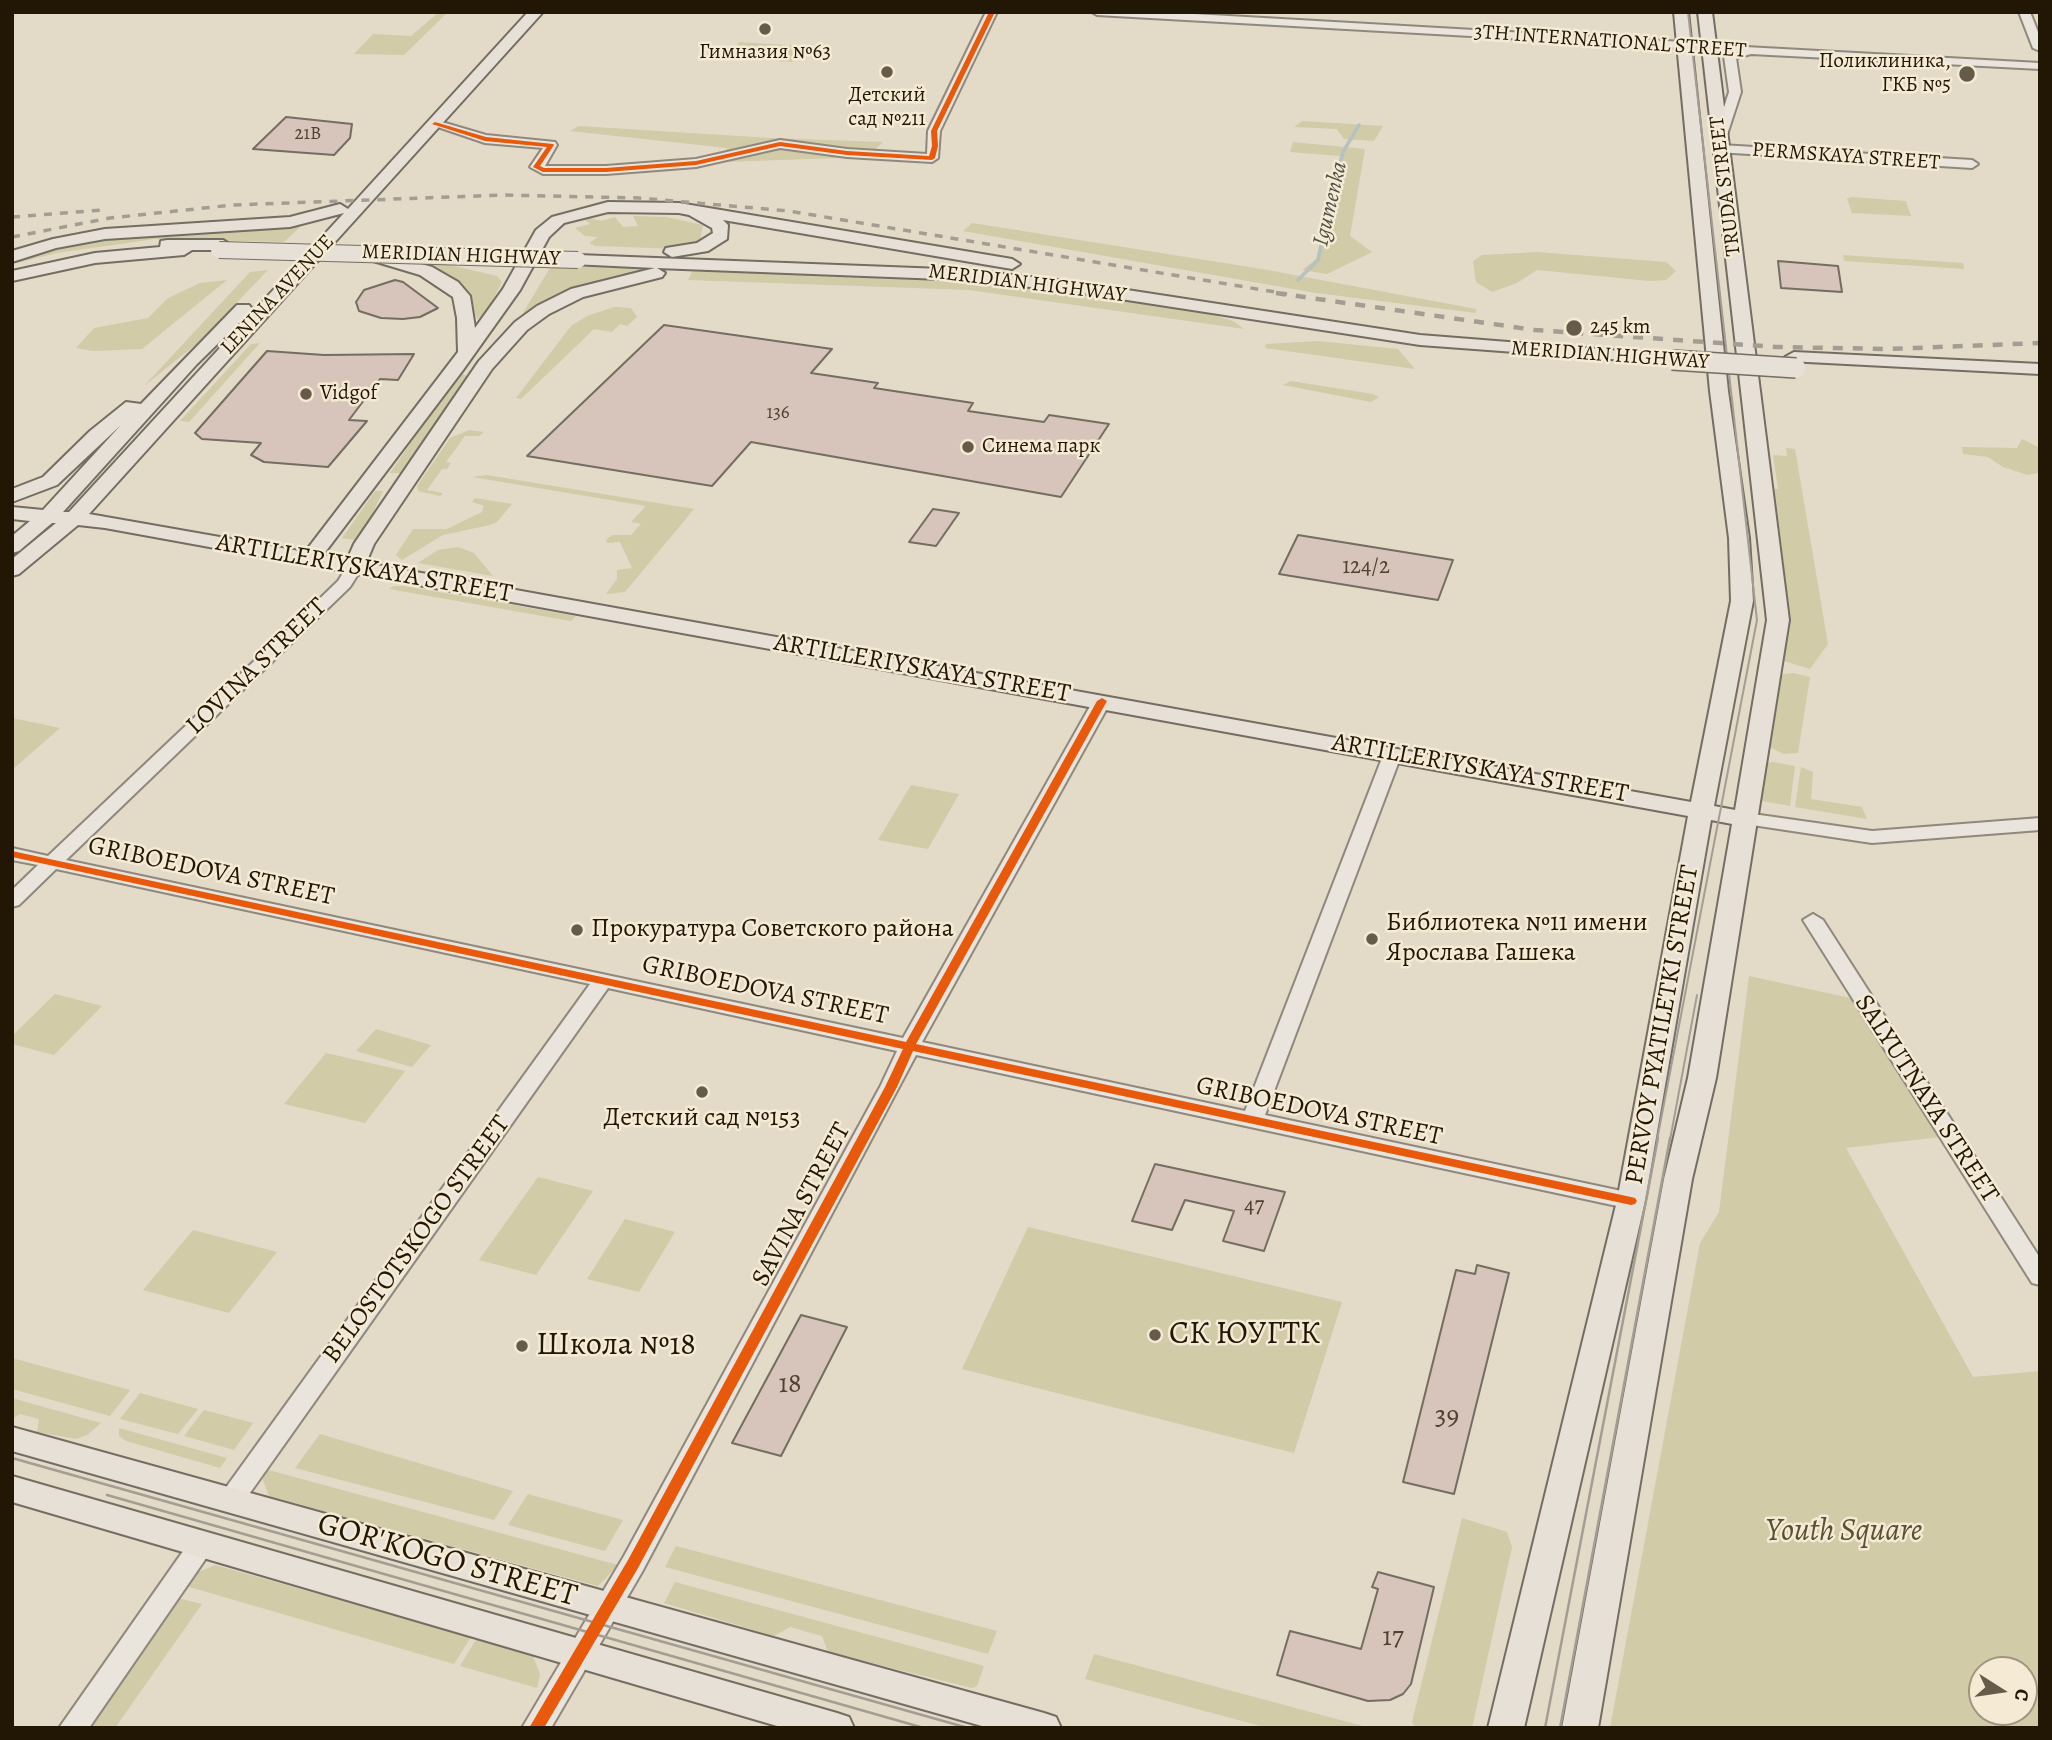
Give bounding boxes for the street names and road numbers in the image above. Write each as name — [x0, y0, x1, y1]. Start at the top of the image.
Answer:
street label: 3TH INTERNATIONAL STREET — [1473, 20, 1747, 64]
street label: TRUDA STREET — [1705, 115, 1747, 257]
street label: PERMSKAYA STREET — [1751, 138, 1941, 176]
street label: LENINA AVENUE — [216, 230, 340, 360]
street label: MERIDIAN HIGHWAY — [361, 240, 561, 272]
street label: MERIDIAN HIGHWAY — [927, 259, 1127, 309]
street label: MERIDIAN HIGHWAY — [1510, 336, 1710, 376]
street label: ARTILLERIYSKAYA STREET — [213, 528, 515, 610]
street label: LOVINA STREET — [180, 592, 334, 742]
street label: ARTILLERIYSKAYA STREET — [771, 628, 1073, 710]
street label: ARTILLERIYSKAYA STREET — [1329, 728, 1631, 810]
street label: GRIBOEDOVA STREET — [85, 831, 337, 913]
street label: PERVOY PYATILETKI STREET — [1620, 863, 1706, 1187]
street label: GRIBOEDOVA STREET — [639, 950, 891, 1032]
street label: SALYUTNAYA STREET — [1847, 989, 2005, 1209]
street label: GRIBOEDOVA STREET — [1193, 1071, 1445, 1153]
street label: BELOSTOTSKOGO STREET — [317, 1110, 517, 1370]
street label: SAVINA STREET — [746, 1118, 858, 1292]
street label: GOR'KOGO STREET — [313, 1506, 581, 1616]

